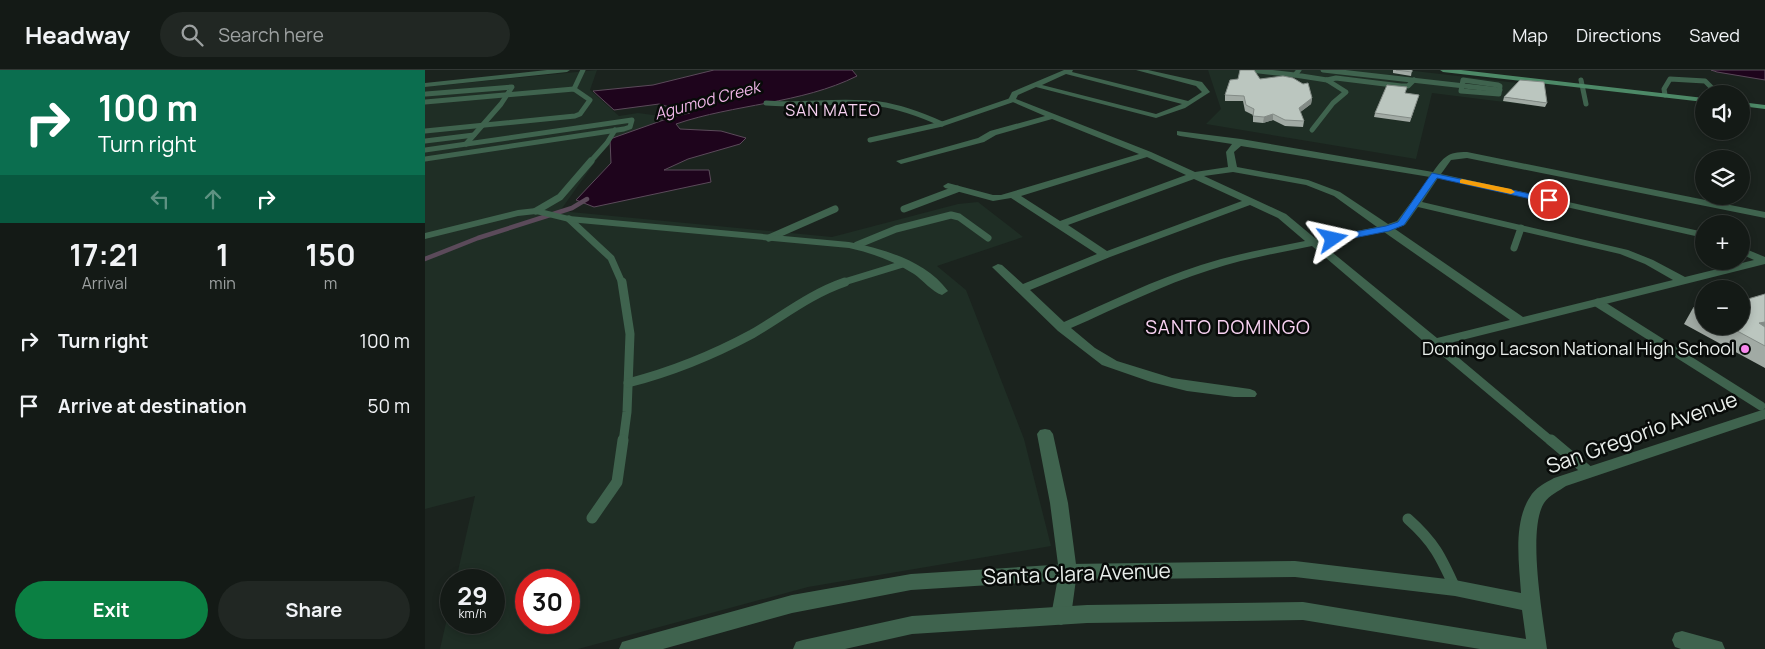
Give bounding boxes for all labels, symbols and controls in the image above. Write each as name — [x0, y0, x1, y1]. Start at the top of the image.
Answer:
search box — [160, 12, 510, 57]
text: Headway — [25, 18, 130, 51]
icon: search — [178, 21, 206, 49]
text: Search here — [218, 22, 324, 48]
text: Map — [1512, 23, 1548, 47]
text: Directions — [1576, 23, 1661, 47]
text: Saved — [1689, 23, 1740, 47]
water label: Agumod Creek — [652, 75, 764, 125]
text: 100 m — [98, 84, 198, 132]
map controls — [1695, 85, 1750, 335]
button: sound — [1695, 85, 1750, 140]
icon: right — [15, 90, 80, 155]
district label: SAN MATEO — [785, 99, 881, 121]
text: Turn right — [98, 129, 196, 159]
button: layers — [1695, 150, 1750, 205]
pin — [1528, 179, 1570, 221]
icon: left — [146, 185, 174, 213]
icon: ahead — [199, 185, 227, 213]
icon: right — [252, 185, 280, 213]
icon: arrive — [1535, 186, 1563, 214]
position arrow — [1306, 212, 1358, 264]
button: + — [1695, 215, 1750, 270]
text: 17:21 — [69, 234, 140, 275]
text: 1 — [216, 234, 229, 275]
text: 150 — [305, 234, 356, 275]
text: Arrival — [82, 272, 127, 294]
text: min — [209, 272, 236, 294]
text: m — [324, 272, 337, 294]
button: − — [1695, 280, 1750, 335]
district label: SANTO DOMINGO — [1145, 314, 1311, 340]
icon: right — [15, 327, 43, 355]
text: Turn right — [58, 328, 148, 354]
text: 100 m — [359, 328, 410, 354]
place label: Domingo Lacson National High School — [1422, 336, 1735, 360]
marker: Domingo Lacson National High School — [1739, 343, 1751, 355]
street label: San Gregorio Avenue — [1542, 384, 1741, 480]
icon: arrive — [15, 392, 43, 420]
text: Arrive at destination — [58, 393, 247, 419]
text: 50 m — [368, 393, 410, 419]
street label: Santa Clara Avenue — [983, 556, 1171, 590]
speed limit sign: 30 — [515, 569, 580, 634]
text: 29 — [457, 578, 488, 613]
button: Exit — [15, 581, 208, 639]
button: Share — [218, 581, 410, 639]
text: km/h — [459, 605, 486, 622]

